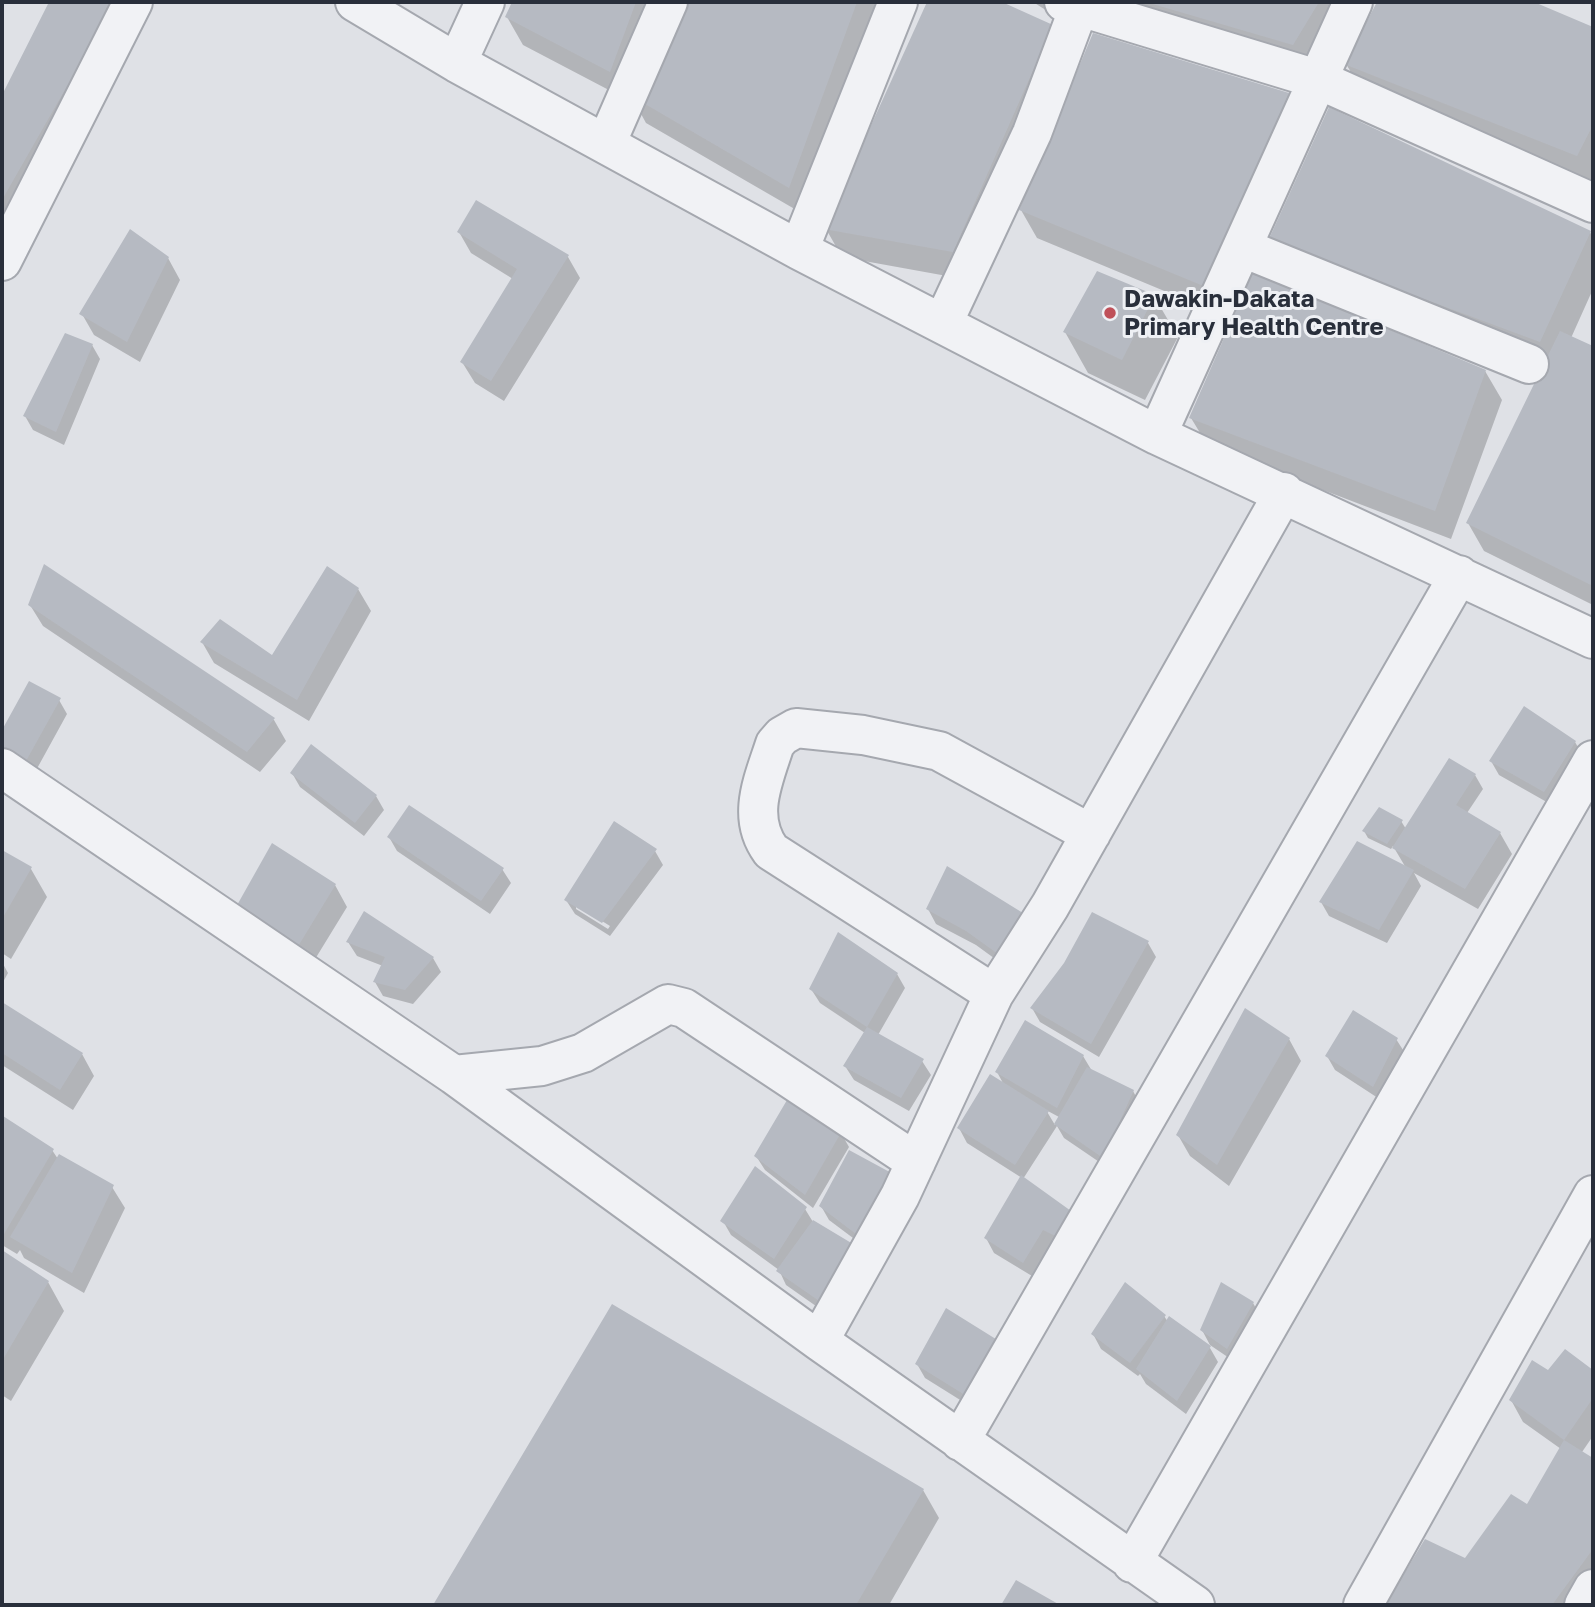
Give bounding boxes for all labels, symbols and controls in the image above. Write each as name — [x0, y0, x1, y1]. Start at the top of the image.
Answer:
place label: Dawakin-Dakata Primary Health Centre — [1124, 285, 1384, 341]
marker: Dawakin-Dakata Primary Health Centre — [1102, 305, 1118, 321]

